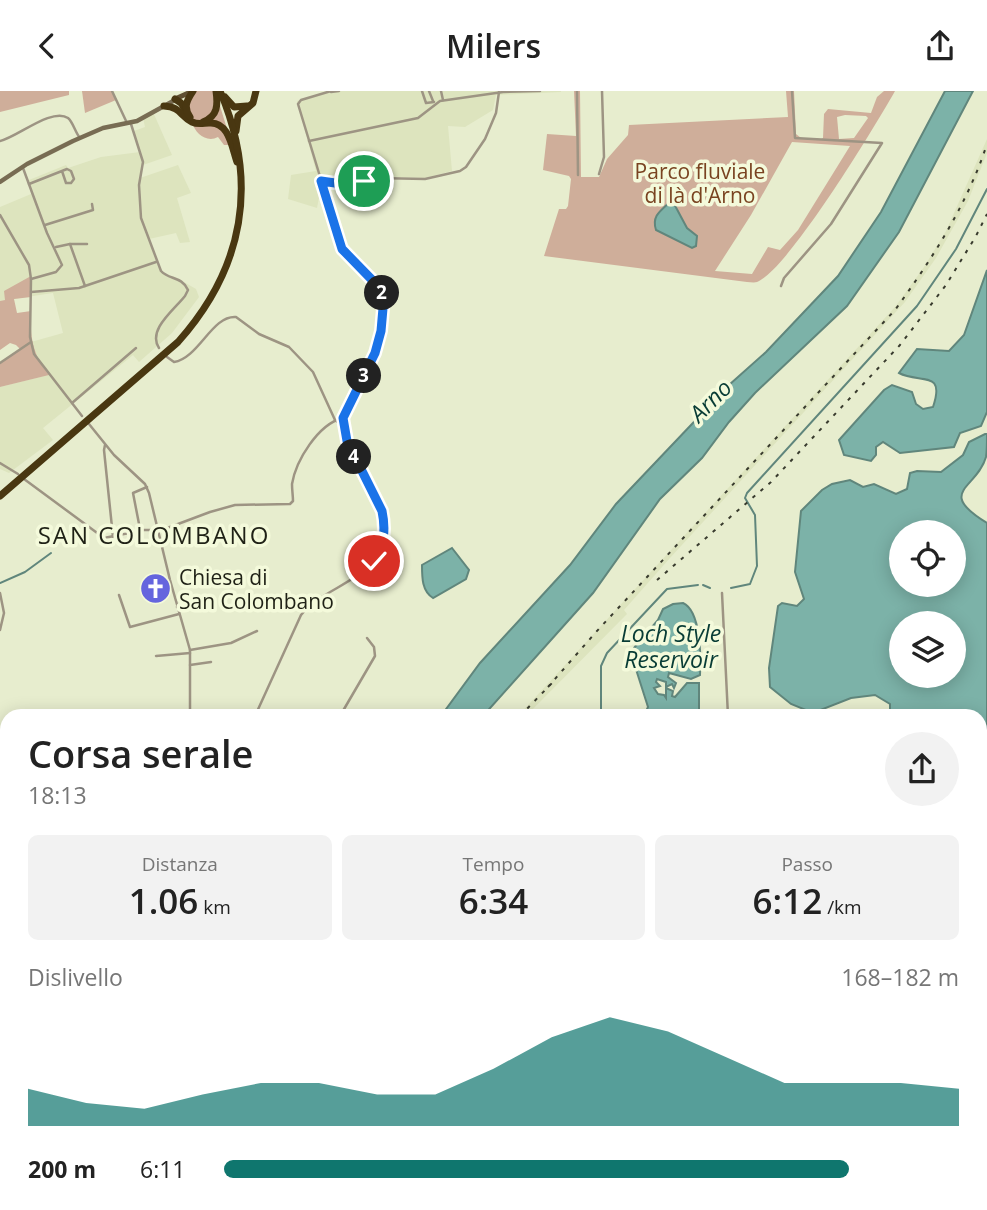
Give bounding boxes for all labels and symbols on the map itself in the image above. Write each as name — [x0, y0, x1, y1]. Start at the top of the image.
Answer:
pin — [334, 151, 394, 211]
park label: Parco fluviale di là d'Arno — [635, 157, 765, 209]
pin: 2 — [364, 275, 400, 311]
pin: 3 — [346, 359, 382, 393]
water label: Arno — [680, 372, 738, 430]
pin: 4 — [336, 439, 372, 475]
district label: SAN COLOMBANO — [38, 518, 270, 551]
pin — [344, 531, 404, 591]
place label: Chiesa di San Colombano — [179, 563, 334, 615]
church icon: Chiesa di San Colombano — [139, 572, 173, 606]
water label: Loch Style Reservoir — [621, 617, 721, 675]

